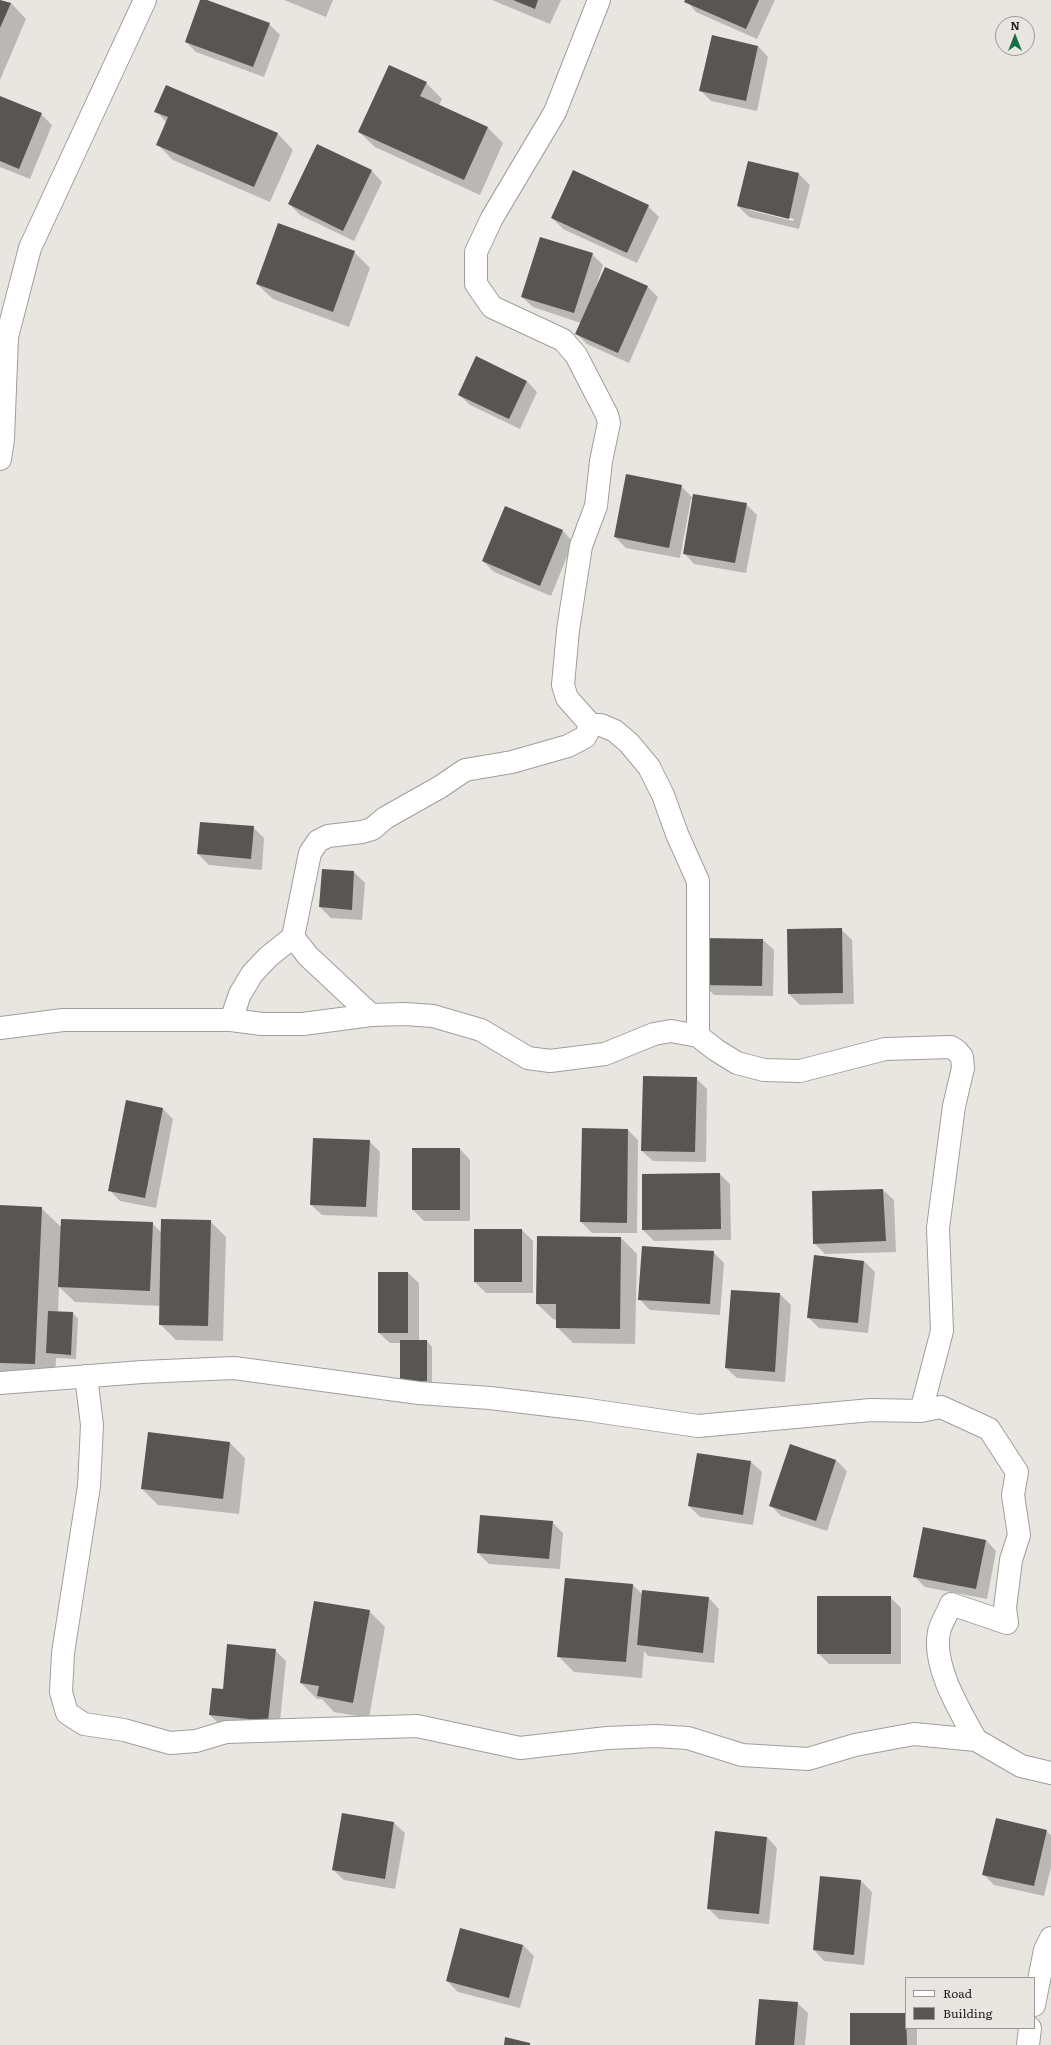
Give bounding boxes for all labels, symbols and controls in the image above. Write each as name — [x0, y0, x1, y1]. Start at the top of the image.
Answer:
north arrow — [995, 16, 1035, 56]
text: N — [1010, 17, 1020, 33]
legend — [905, 1977, 1035, 2029]
text: Road — [943, 1984, 972, 2002]
text: Building — [943, 2004, 992, 2022]

